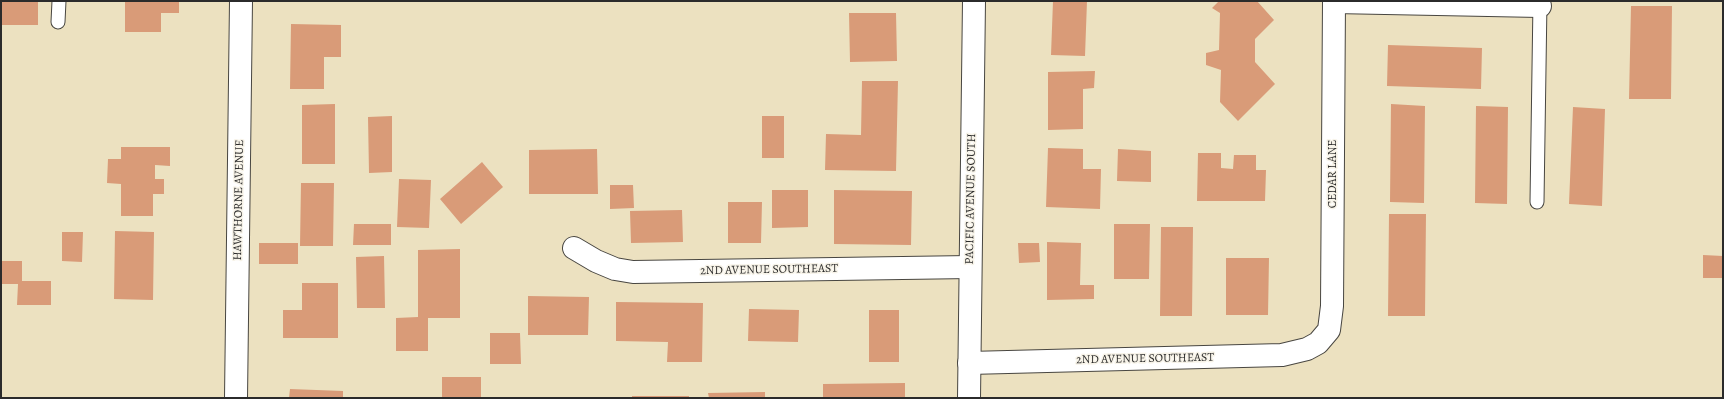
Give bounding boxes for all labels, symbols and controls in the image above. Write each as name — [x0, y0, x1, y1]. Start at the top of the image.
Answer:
street label: PACIFIC AVENUE SOUTH — [963, 133, 979, 265]
street label: HAWTHORNE AVENUE — [231, 140, 247, 260]
street label: CEDAR LANE — [1326, 140, 1340, 208]
street label: 2ND AVENUE SOUTHEAST — [700, 262, 838, 278]
street label: 2ND AVENUE SOUTHEAST — [1076, 351, 1214, 367]

